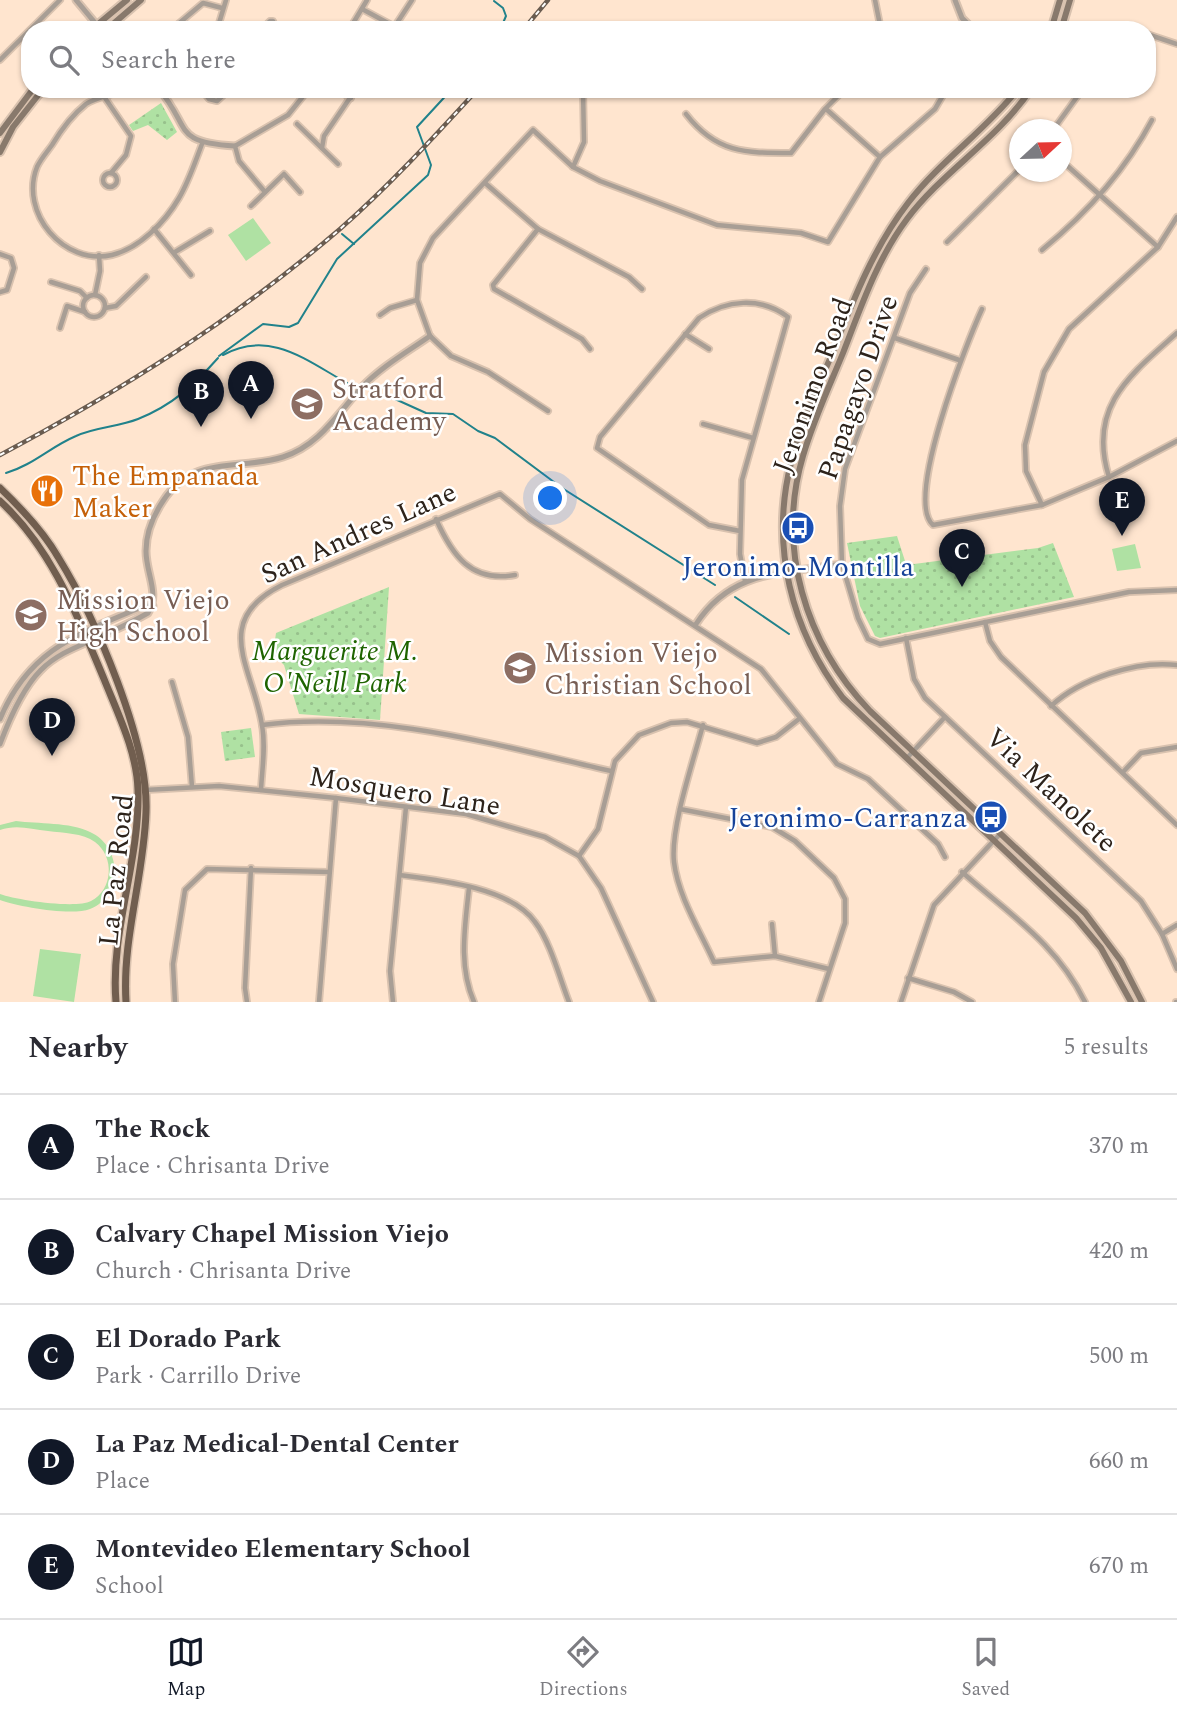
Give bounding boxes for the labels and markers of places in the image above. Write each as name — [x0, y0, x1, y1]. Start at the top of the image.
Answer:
pin: A — [228, 361, 274, 419]
place label: Stratford Academy — [332, 368, 448, 443]
pin: B — [178, 369, 224, 427]
school or university icon: Stratford Academy — [288, 385, 326, 423]
place label: The Empanada Maker — [72, 455, 259, 530]
restaurant icon: The Empanada Maker — [28, 472, 66, 510]
pin: E — [1099, 478, 1145, 536]
bus stop icon: Jeronimo-Montilla — [779, 509, 817, 547]
pin: C — [939, 529, 985, 587]
place label: Jeronimo-Montilla — [682, 546, 914, 589]
place label: Mission Viejo High School — [56, 579, 230, 654]
school or university icon: Mission Viejo High School — [12, 596, 50, 634]
place label: Mission Viejo Christian School — [544, 632, 752, 707]
school or university icon: Mission Viejo Christian School — [501, 649, 539, 687]
pin: D — [29, 698, 75, 756]
place label: Jeronimo-Carranza — [728, 797, 967, 840]
bus stop icon: Jeronimo-Carranza — [972, 798, 1010, 836]

